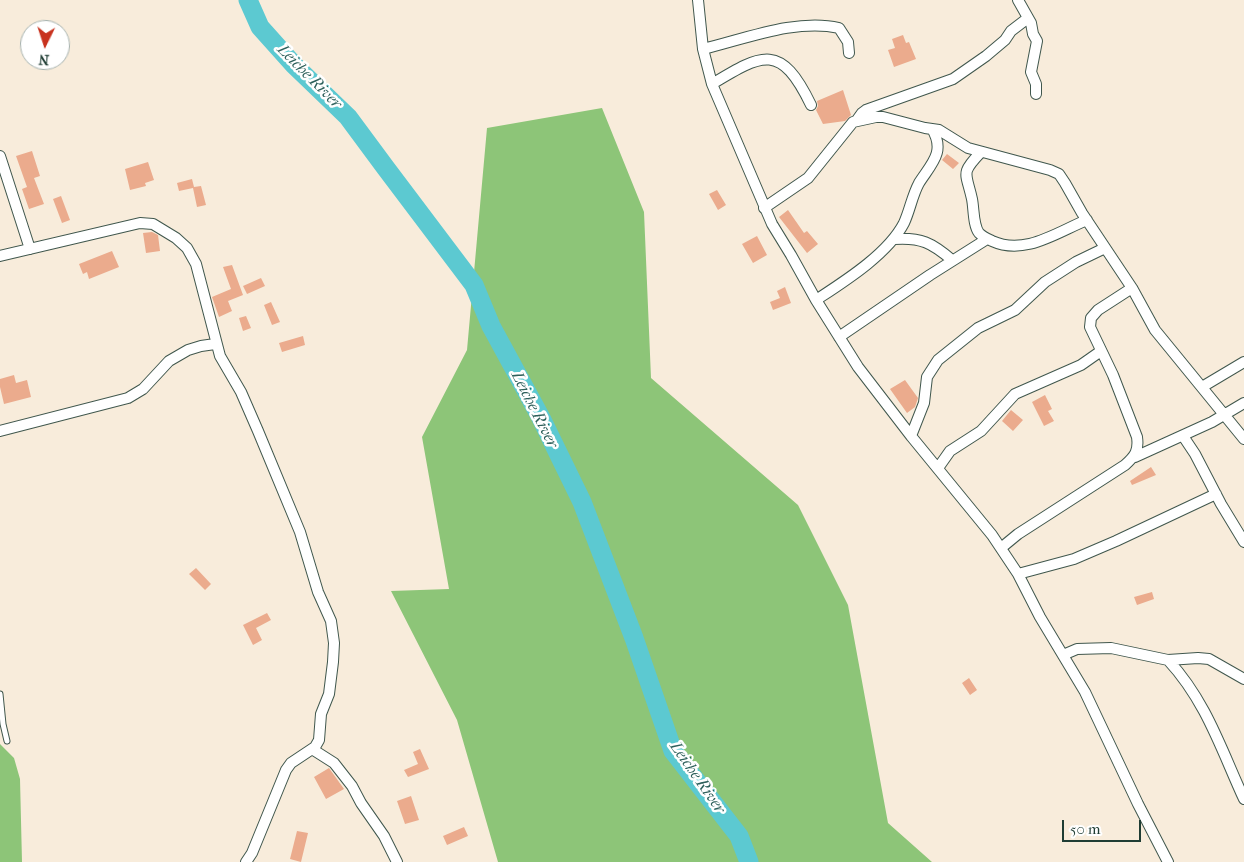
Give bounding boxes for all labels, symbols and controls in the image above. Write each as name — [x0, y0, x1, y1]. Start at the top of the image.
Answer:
north arrow — [20, 20, 70, 70]
water label: Leiche River — [273, 41, 345, 113]
text: N — [38, 51, 50, 68]
water label: Leiche River — [507, 368, 561, 452]
water label: Leiche River — [665, 738, 729, 818]
scale bar — [1064, 810, 1143, 842]
text: 50 m — [1070, 820, 1100, 838]

